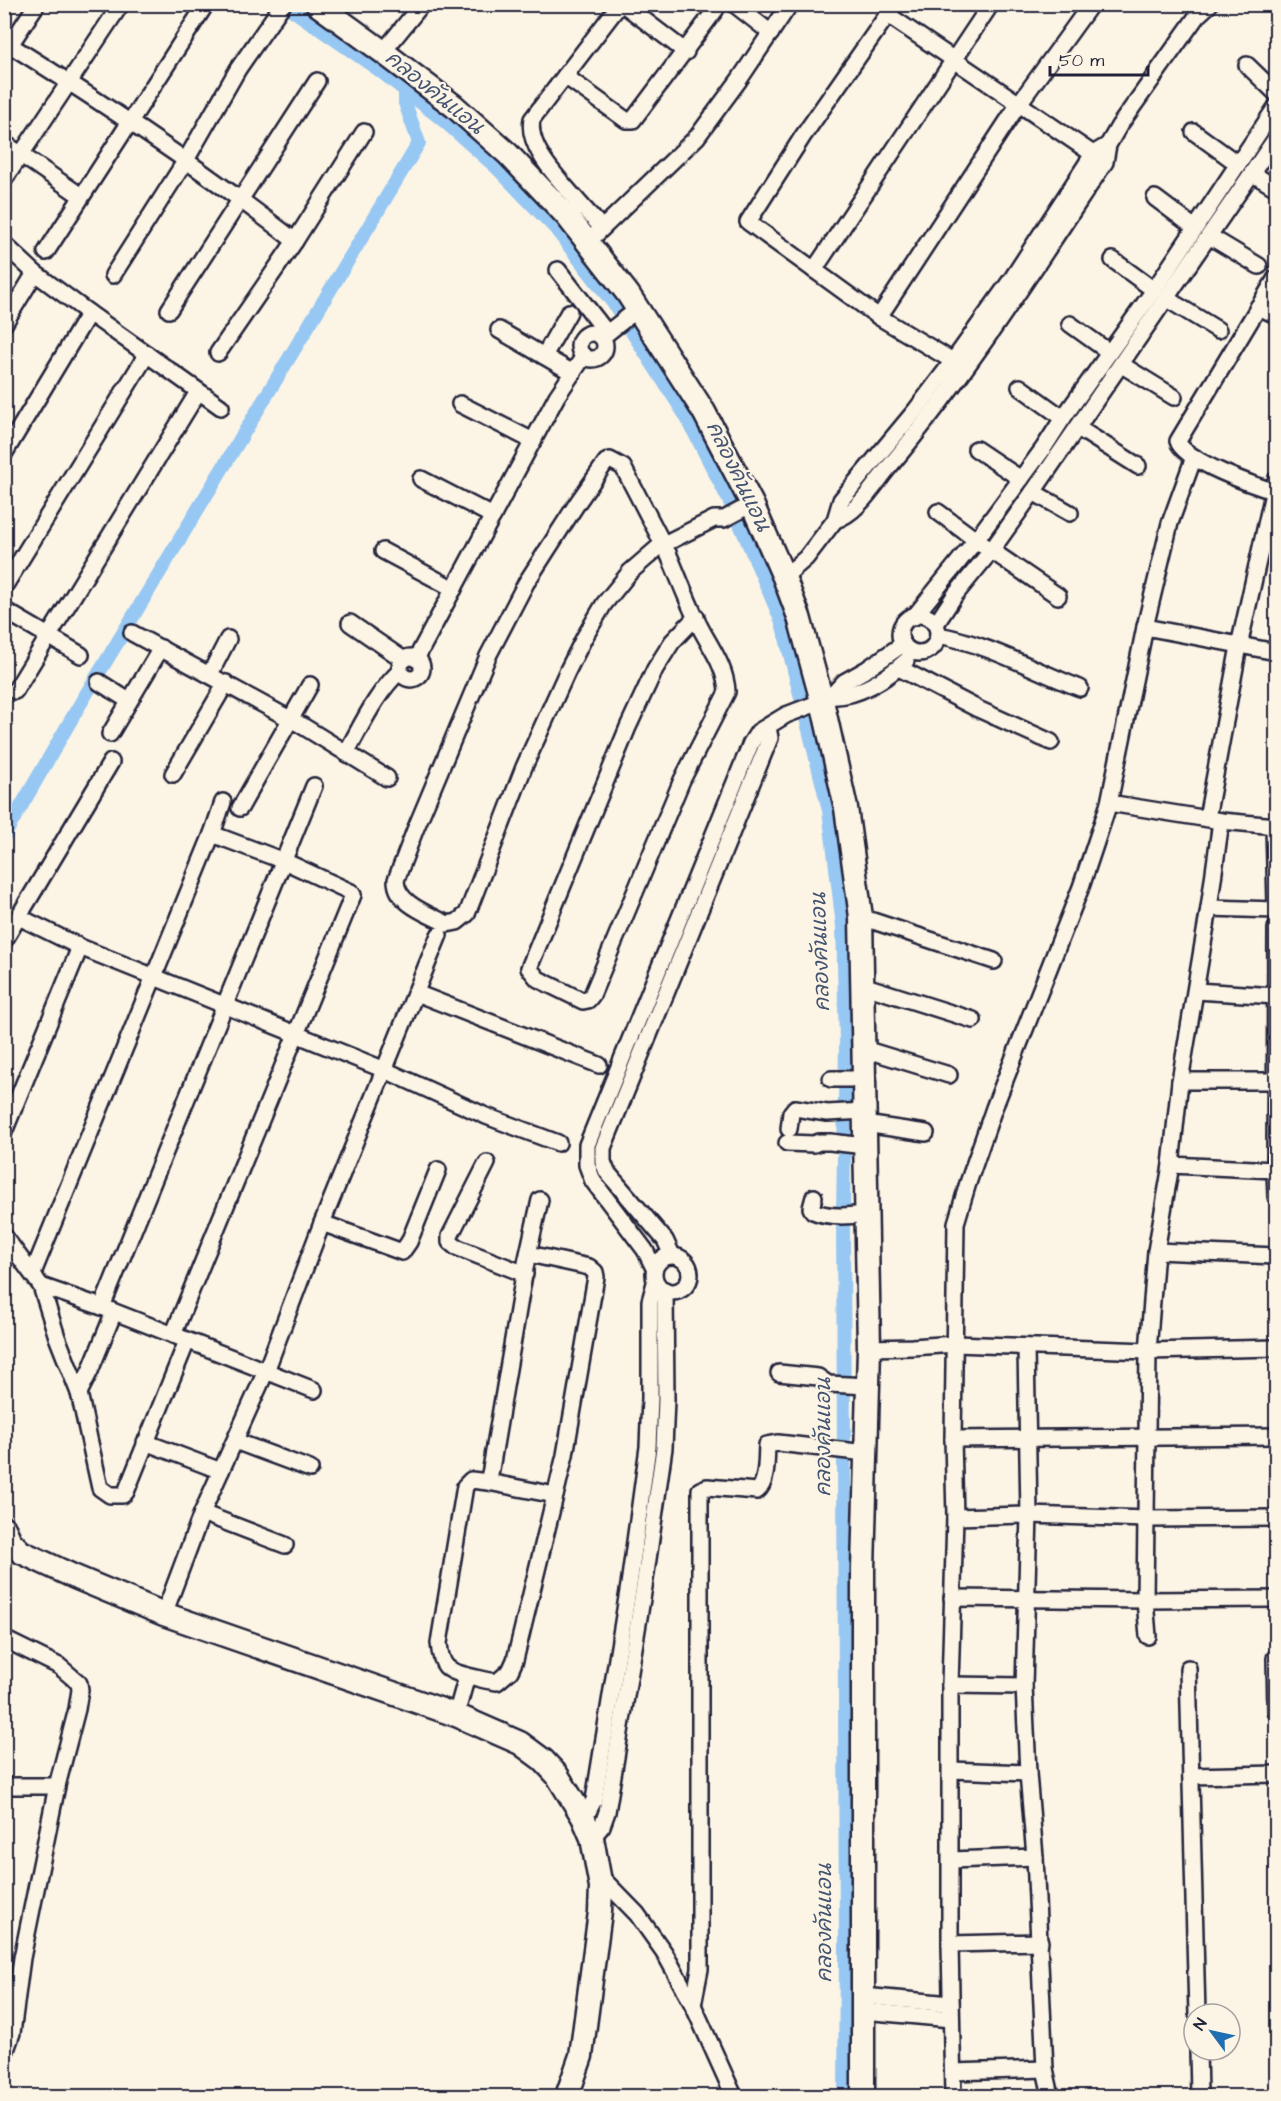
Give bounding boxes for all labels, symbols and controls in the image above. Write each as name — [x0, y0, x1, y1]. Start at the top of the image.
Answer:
scale bar — [1050, 39, 1148, 77]
water label: คลองคันแอน — [379, 44, 491, 142]
text: 50 m — [1059, 48, 1104, 73]
water label: คลองคันแอน — [699, 416, 778, 537]
water label: คลองคันแอน — [804, 891, 837, 1012]
water label: คลองคันแอน — [809, 1376, 838, 1497]
water label: คลองคันแอน — [810, 1862, 839, 1983]
north arrow — [1182, 2002, 1242, 2062]
text: N — [1188, 2014, 1212, 2035]

